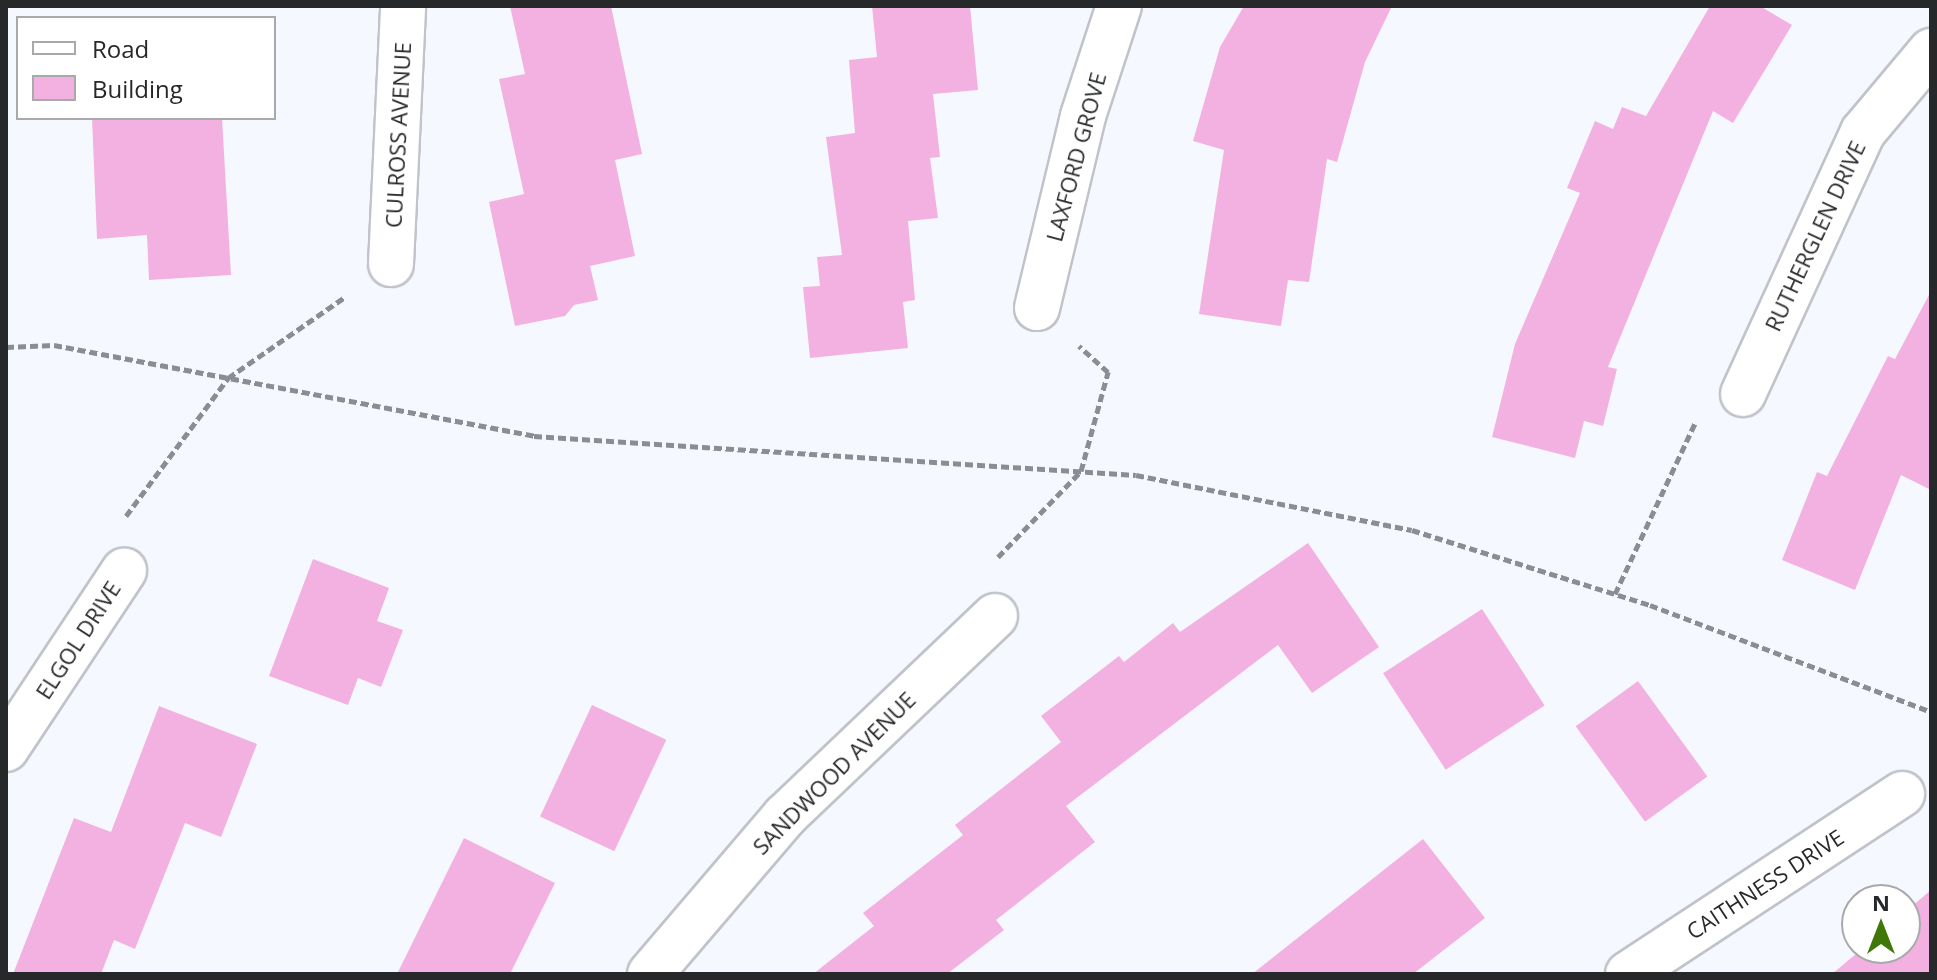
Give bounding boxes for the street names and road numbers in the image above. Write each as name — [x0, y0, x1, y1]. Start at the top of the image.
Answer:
street label: CULROSS AVENUE — [380, 41, 416, 229]
street label: LAXFORD GROVE — [1041, 70, 1111, 244]
street label: RUTHERGLEN DRIVE — [1759, 137, 1871, 335]
street label: ELGOL DRIVE — [30, 576, 126, 704]
street label: SANDWOOD AVENUE — [747, 686, 921, 860]
street label: CAITHNESS DRIVE — [1682, 823, 1848, 945]

